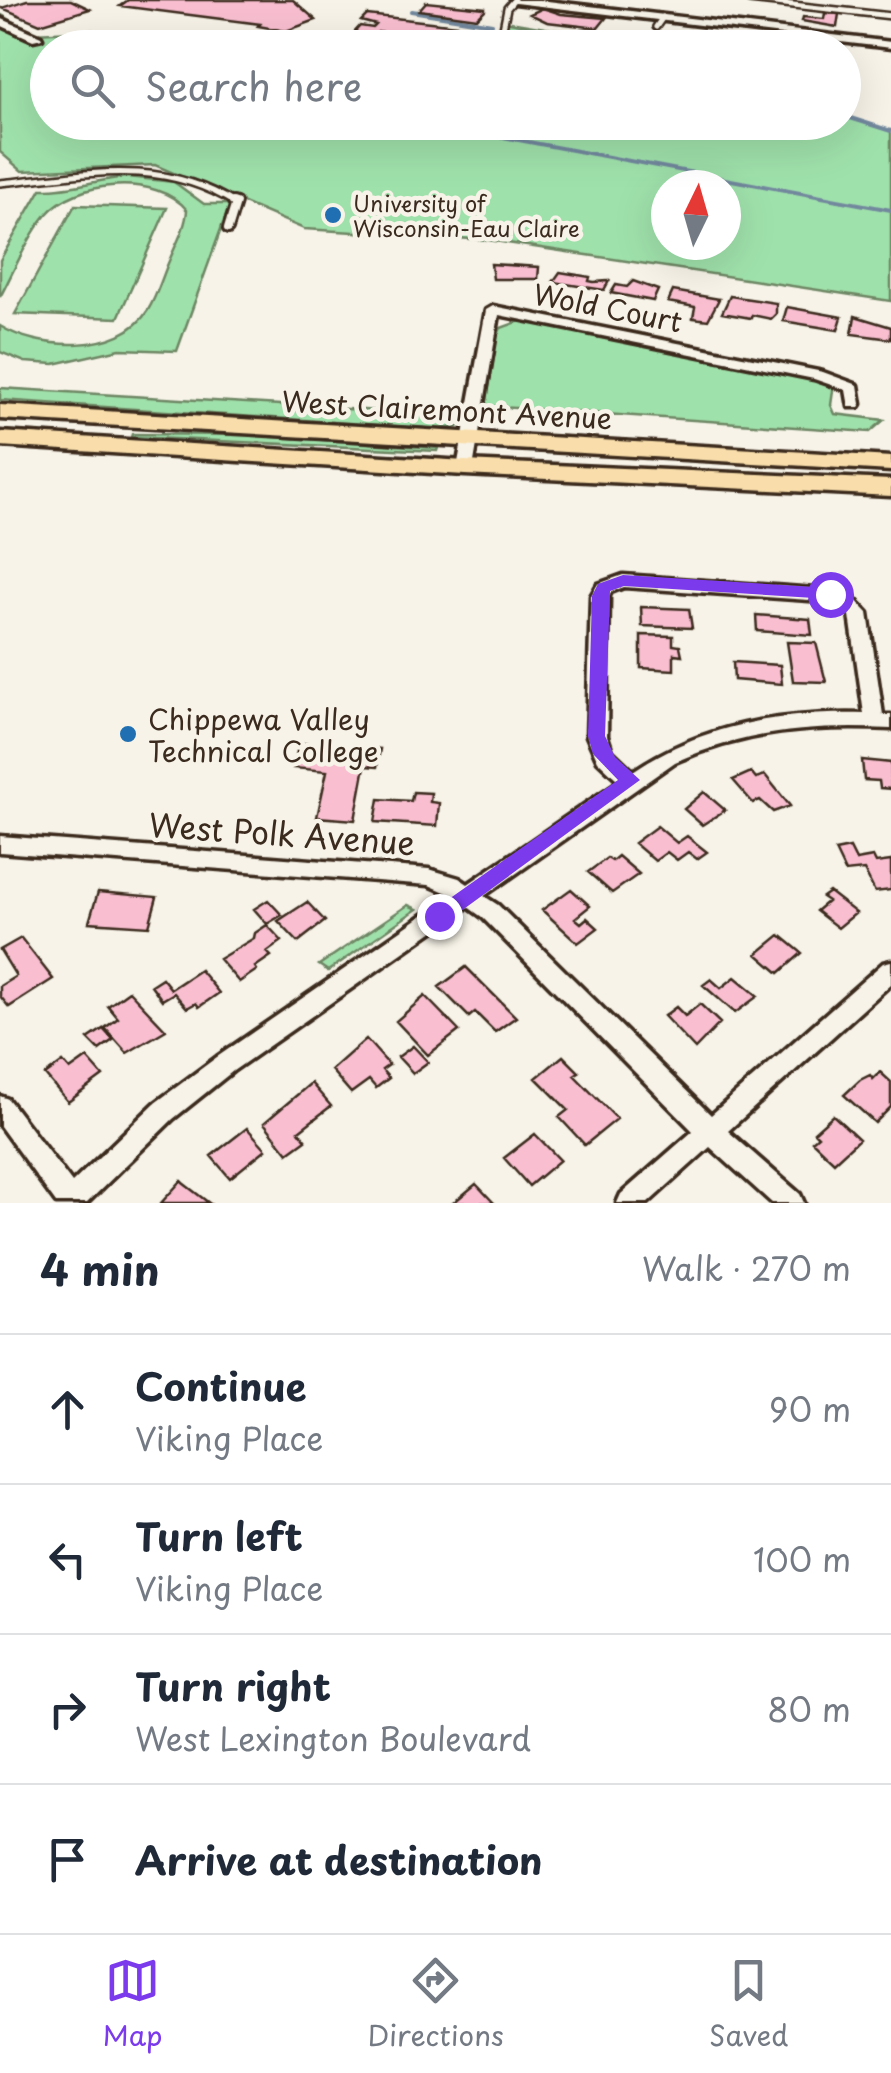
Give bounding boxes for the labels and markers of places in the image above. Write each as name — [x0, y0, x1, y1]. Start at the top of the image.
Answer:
place label: University of Wisconsin-Eau Claire — [353, 186, 580, 244]
marker: University of Wisconsin-Eau Claire — [322, 204, 344, 226]
place label: Chippewa Valley Technical College — [148, 697, 379, 772]
marker: Chippewa Valley Technical College — [117, 723, 139, 745]

